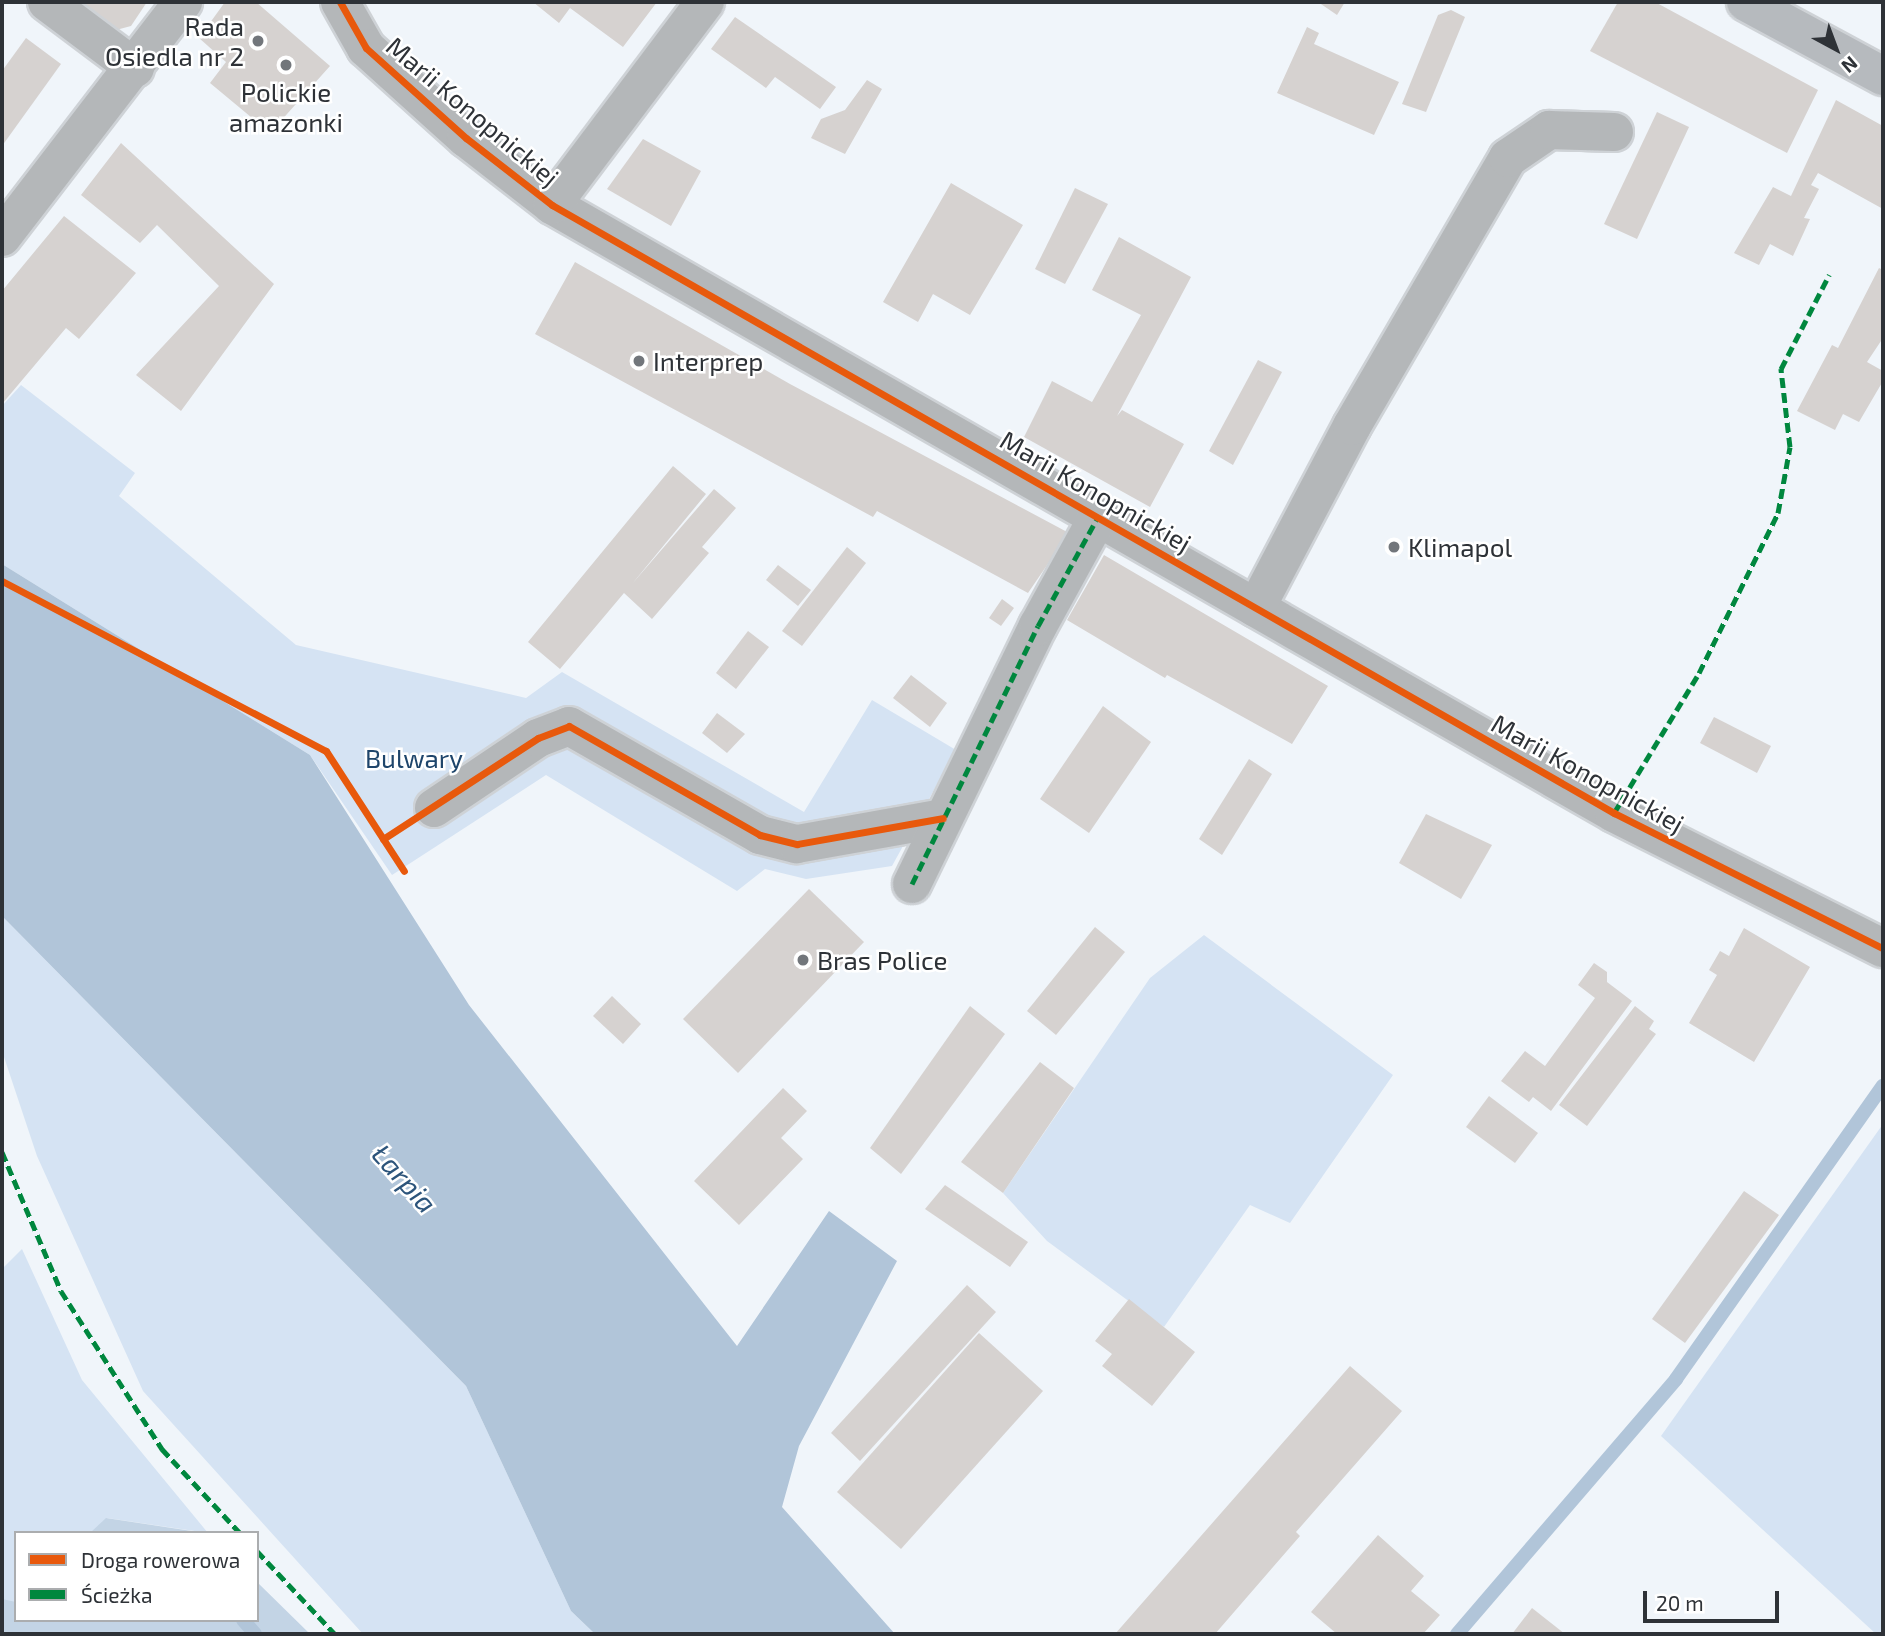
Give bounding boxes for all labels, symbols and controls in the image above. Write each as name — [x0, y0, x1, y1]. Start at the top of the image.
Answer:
place label: Rada Osiedla nr 2 — [104, 10, 244, 72]
north arrow — [1801, 14, 1871, 84]
street label: Marii Konopnickiej — [380, 30, 566, 192]
marker: Rada Osiedla nr 2 — [250, 33, 266, 49]
text: N — [1837, 52, 1863, 78]
marker: Polickie amazonki — [278, 57, 294, 73]
place label: Polickie amazonki — [229, 76, 343, 138]
place label: Interprep — [653, 345, 763, 377]
marker: Interprep — [631, 353, 647, 369]
street label: Marii Konopnickiej — [995, 424, 1197, 558]
place label: Klimapol — [1408, 531, 1512, 563]
marker: Klimapol — [1386, 539, 1402, 555]
street label: Marii Konopnickiej — [1486, 707, 1690, 839]
park label: Bulwary — [365, 742, 463, 774]
place label: Bras Police — [817, 944, 947, 976]
marker: Bras Police — [795, 952, 811, 968]
water label: Łarpia — [366, 1137, 444, 1219]
legend — [14, 1531, 259, 1622]
text: Droga rowerowa — [81, 1547, 240, 1572]
scale bar — [1647, 1576, 1784, 1620]
text: Ścieżka — [81, 1582, 152, 1607]
text: 20 m — [1656, 1590, 1704, 1615]

